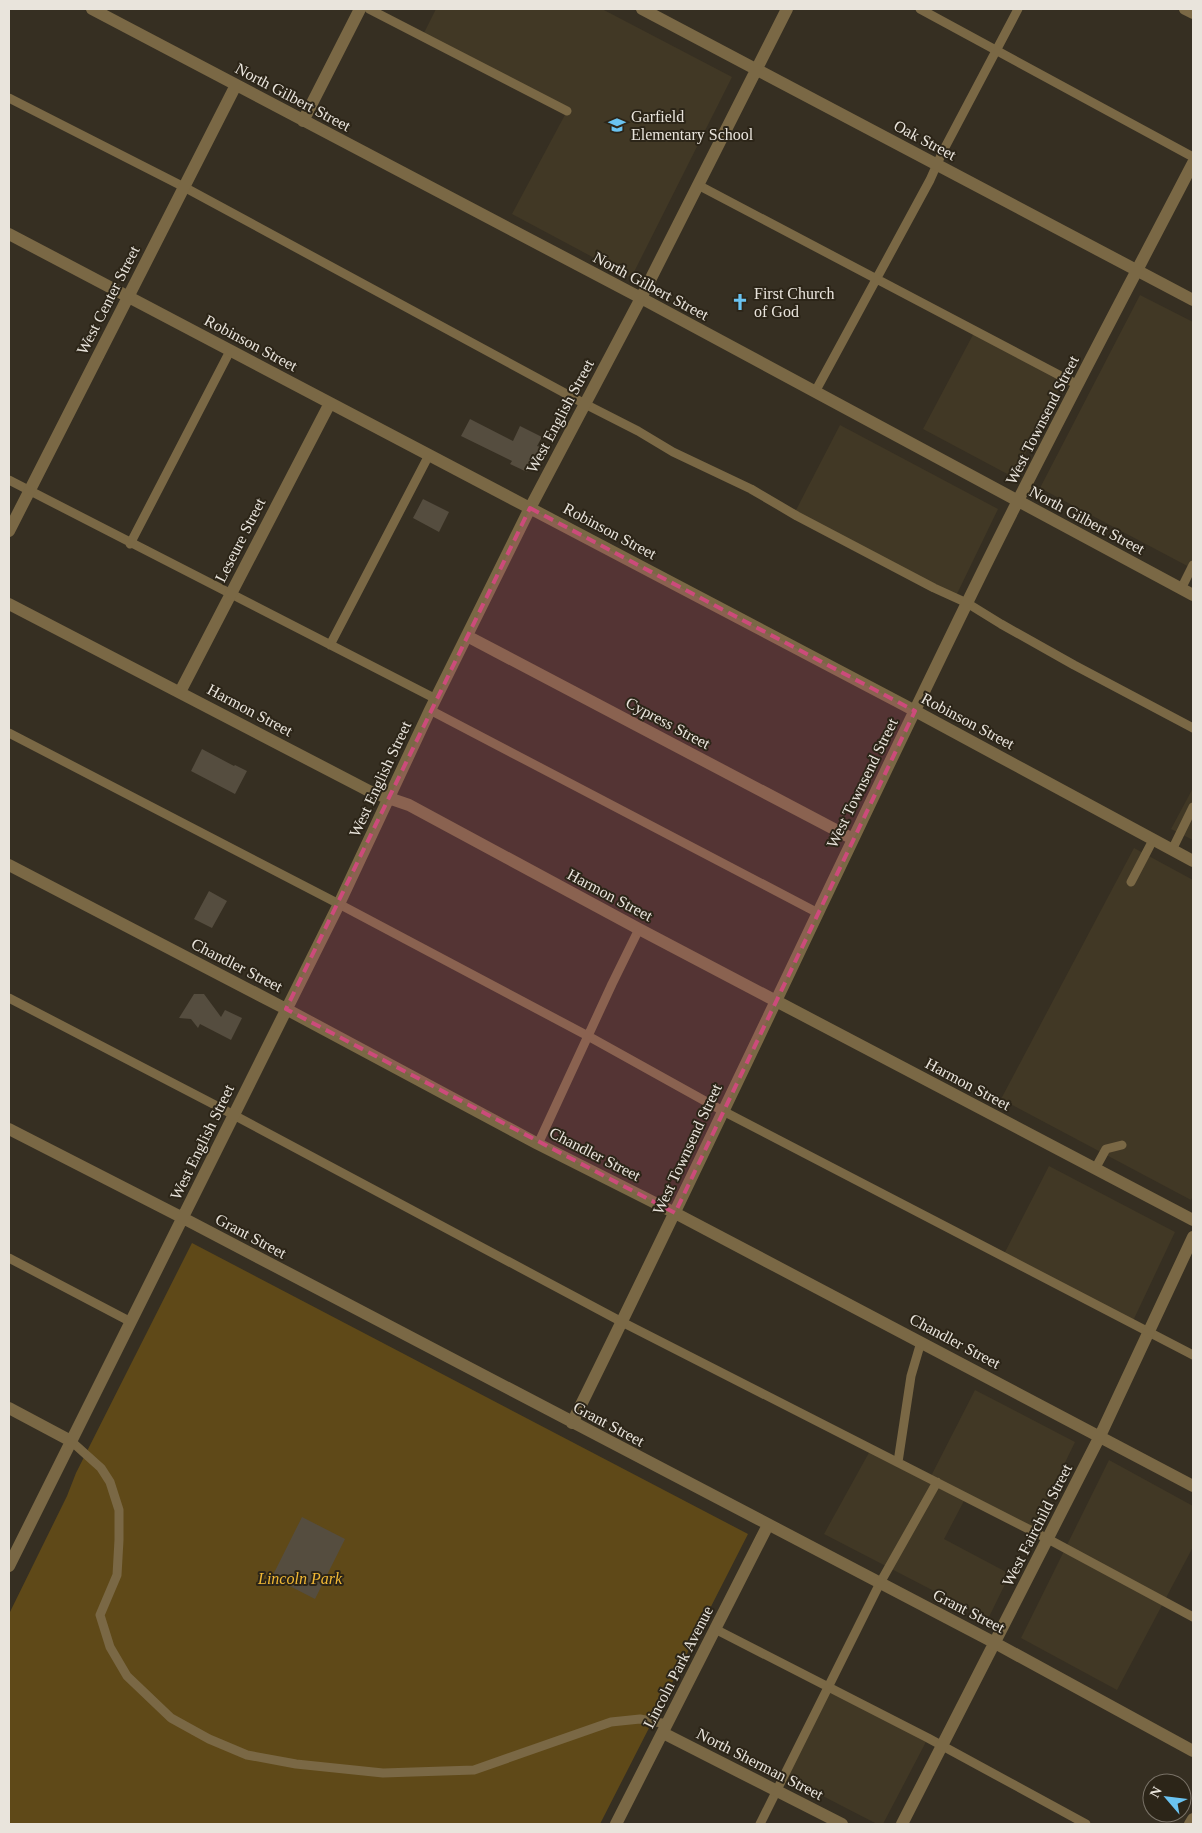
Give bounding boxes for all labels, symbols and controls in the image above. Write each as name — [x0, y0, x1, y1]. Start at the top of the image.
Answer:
street label: North Gilbert Street — [233, 59, 354, 135]
place label: Garfield Elementary School — [631, 108, 754, 144]
school or university icon: Garfield Elementary School — [607, 115, 627, 135]
street label: Oak Street — [891, 117, 959, 164]
street label: West Center Street — [73, 242, 143, 357]
street label: North Gilbert Street — [591, 248, 712, 324]
place label: First Church of God — [754, 285, 834, 320]
church icon: First Church of God — [730, 292, 750, 312]
street label: Robinson Street — [202, 311, 301, 375]
street label: West Townsend Street — [1002, 352, 1082, 487]
street label: West English Street — [523, 356, 598, 476]
street label: North Gilbert Street — [1027, 482, 1148, 558]
street label: Leseure Street — [212, 495, 269, 585]
street label: Robinson Street — [561, 499, 660, 563]
street label: Harmon Street — [205, 680, 296, 740]
street label: Robinson Street — [919, 689, 1018, 753]
street label: Cypress Street — [623, 694, 713, 753]
street label: West Townsend Street — [823, 715, 901, 851]
street label: West English Street — [346, 718, 415, 840]
street label: Harmon Street — [565, 865, 656, 925]
street label: Chandler Street — [189, 935, 286, 996]
street label: Harmon Street — [923, 1054, 1014, 1114]
street label: West Townsend Street — [649, 1080, 725, 1217]
street label: West English Street — [167, 1081, 238, 1203]
street label: Chandler Street — [547, 1124, 644, 1185]
street label: Grant Street — [213, 1210, 290, 1262]
street label: Chandler Street — [907, 1310, 1004, 1372]
street label: Grant Street — [571, 1398, 648, 1450]
street label: West Fairchild Street — [999, 1461, 1075, 1589]
park label: Lincoln Park — [257, 1570, 343, 1587]
street label: Grant Street — [931, 1586, 1008, 1636]
street label: Lincoln Park Avenue — [640, 1603, 716, 1731]
street label: North Sherman Street — [694, 1725, 827, 1803]
north arrow — [1142, 1773, 1192, 1823]
text: N — [1147, 1784, 1165, 1800]

